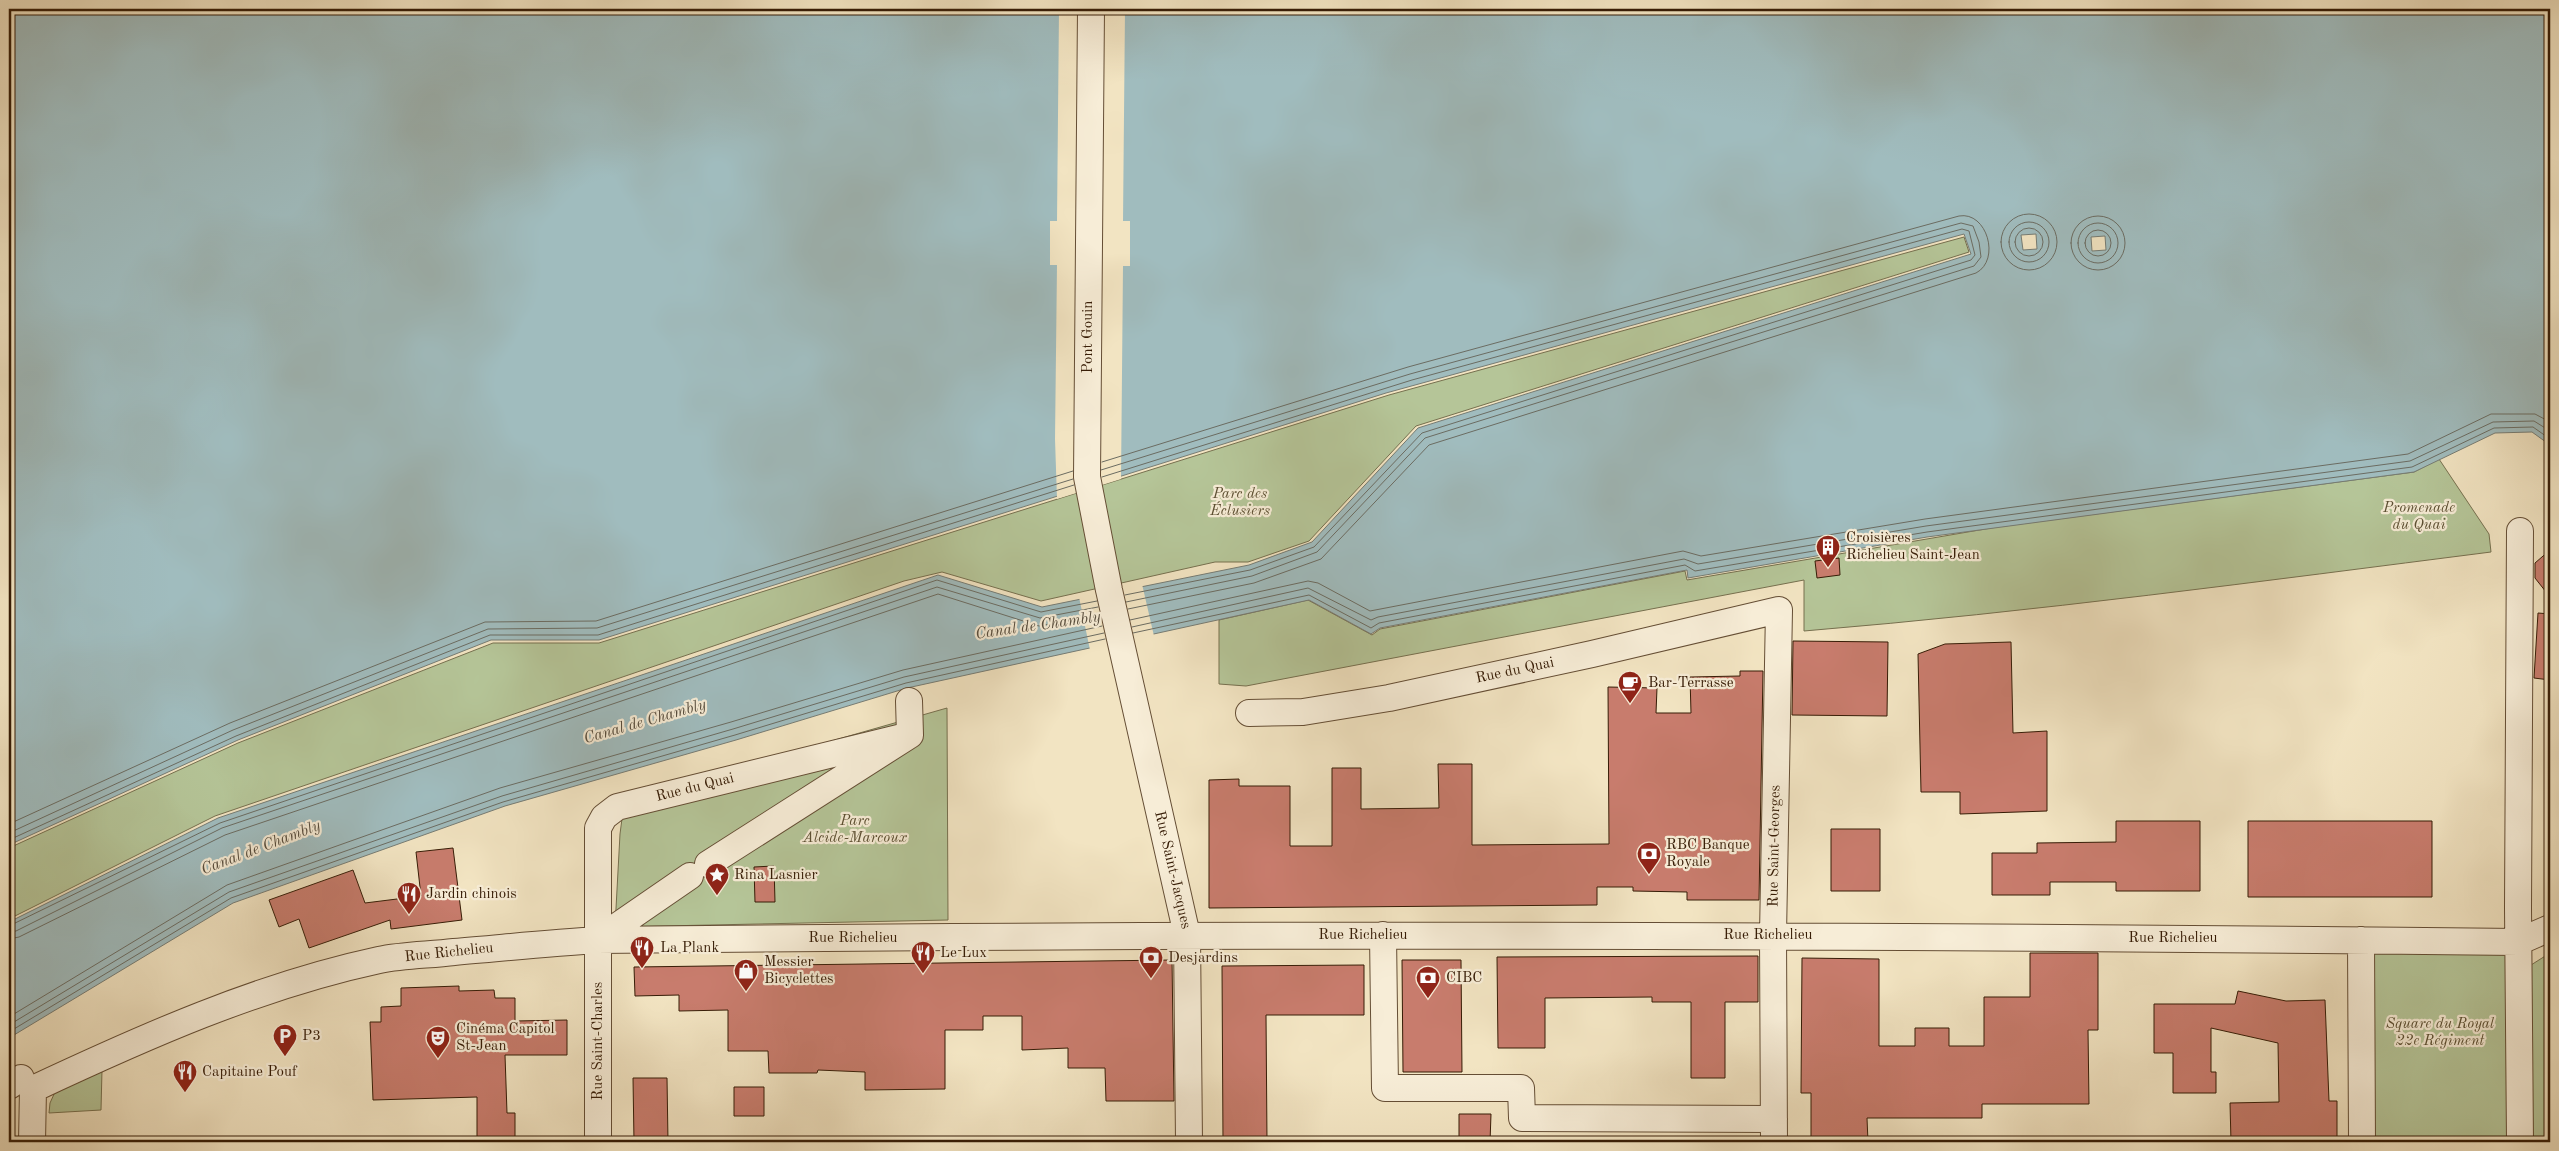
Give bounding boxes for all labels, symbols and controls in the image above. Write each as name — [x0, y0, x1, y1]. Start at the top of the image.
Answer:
street label: Pont Gouin — [1081, 301, 1096, 373]
park label: Parc des Éclusiers — [1209, 487, 1270, 519]
park label: Promenade du Quai — [2382, 501, 2455, 533]
place label: Croisières Richelieu Saint-Jean — [1846, 531, 1980, 563]
building icon: Croisières Richelieu Saint-Jean — [1815, 534, 1841, 568]
water label: Canal de Chambly — [974, 609, 1103, 643]
street label: Rue du Quai — [1474, 655, 1556, 687]
cafe icon: Bar-Terrasse — [1617, 670, 1643, 704]
place label: Bar-Terrasse — [1648, 676, 1734, 691]
water label: Canal de Chambly — [582, 697, 709, 747]
street label: Rue du Quai — [654, 771, 736, 805]
street label: Rue Saint-Georges — [1766, 785, 1784, 907]
street label: Rue Saint-Jacques — [1151, 810, 1193, 930]
park label: Parc Alcide-Marcoux — [802, 814, 908, 846]
water label: Canal de Chambly — [199, 818, 324, 878]
place label: RBC Banque Royale — [1666, 838, 1750, 870]
bank icon: RBC Banque Royale — [1636, 841, 1662, 875]
place icon: Rina Lasnier — [704, 862, 730, 896]
place label: Rina Lasnier — [734, 868, 818, 883]
restaurant icon: Jardin chinois — [396, 881, 422, 915]
place label: Jardin chinois — [426, 887, 517, 902]
street label: Rue Richelieu — [1318, 928, 1408, 943]
street label: Rue Richelieu — [1723, 928, 1813, 943]
street label: Rue Richelieu — [808, 931, 898, 946]
street label: Rue Richelieu — [2128, 931, 2218, 946]
restaurant icon: La Plank — [629, 935, 655, 969]
restaurant icon: Le Lux — [910, 940, 936, 974]
street label: Rue Richelieu — [404, 941, 494, 965]
place label: La Plank — [660, 941, 719, 956]
bank icon: Desjardins — [1138, 945, 1164, 979]
place label: Le Lux — [940, 946, 987, 961]
place label: Desjardins — [1168, 951, 1238, 966]
place label: Messier Bicyclettes — [764, 955, 834, 987]
shop icon: Messier Bicyclettes — [733, 958, 759, 992]
bank icon: CIBC — [1415, 965, 1441, 999]
place label: CIBC — [1446, 971, 1482, 986]
street label: Rue Saint-Charles — [591, 982, 606, 1100]
park label: Square du Royal 22e Régiment — [2386, 1017, 2495, 1049]
place label: Cinéma Capitol St-Jean — [456, 1022, 555, 1054]
parking icon: P3 — [272, 1023, 298, 1057]
theatre icon: Cinéma Capitol St-Jean — [425, 1025, 451, 1059]
place label: P3 — [302, 1029, 321, 1044]
restaurant icon: Capitaine Pouf — [172, 1059, 198, 1093]
place label: Capitaine Pouf — [202, 1065, 298, 1080]

